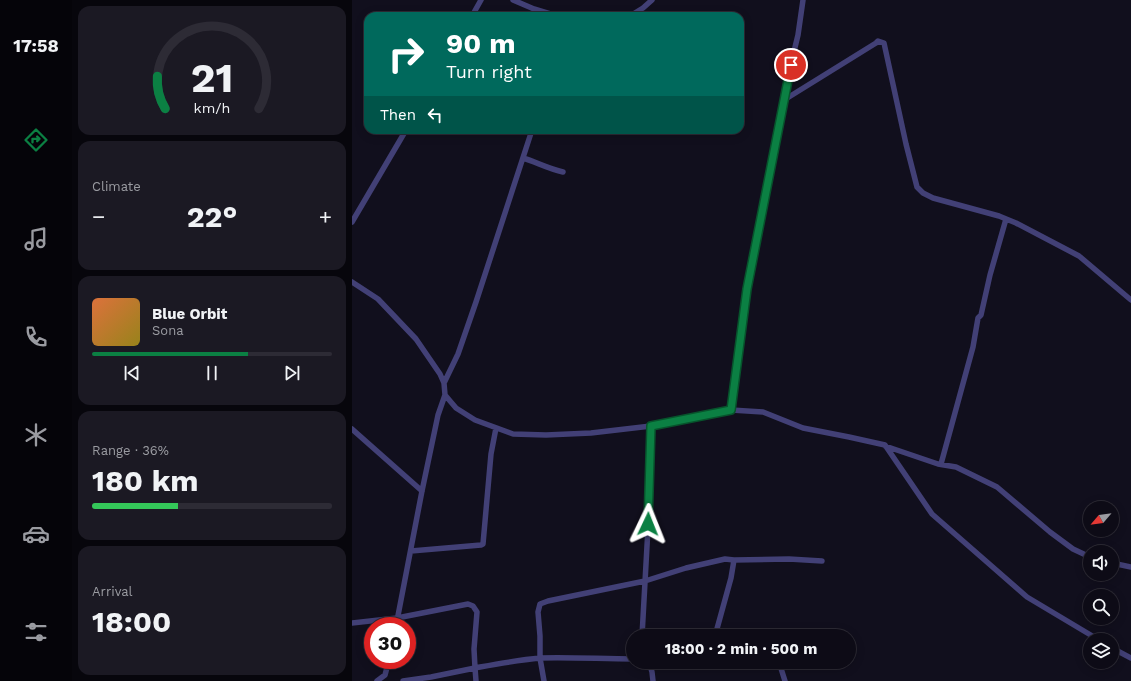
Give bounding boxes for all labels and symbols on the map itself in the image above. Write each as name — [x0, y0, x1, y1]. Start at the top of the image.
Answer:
pin — [774, 48, 808, 82]
north arrow — [1083, 501, 1119, 537]
position arrow — [627, 503, 669, 545]
speed limit sign: 30 — [364, 617, 416, 669]

